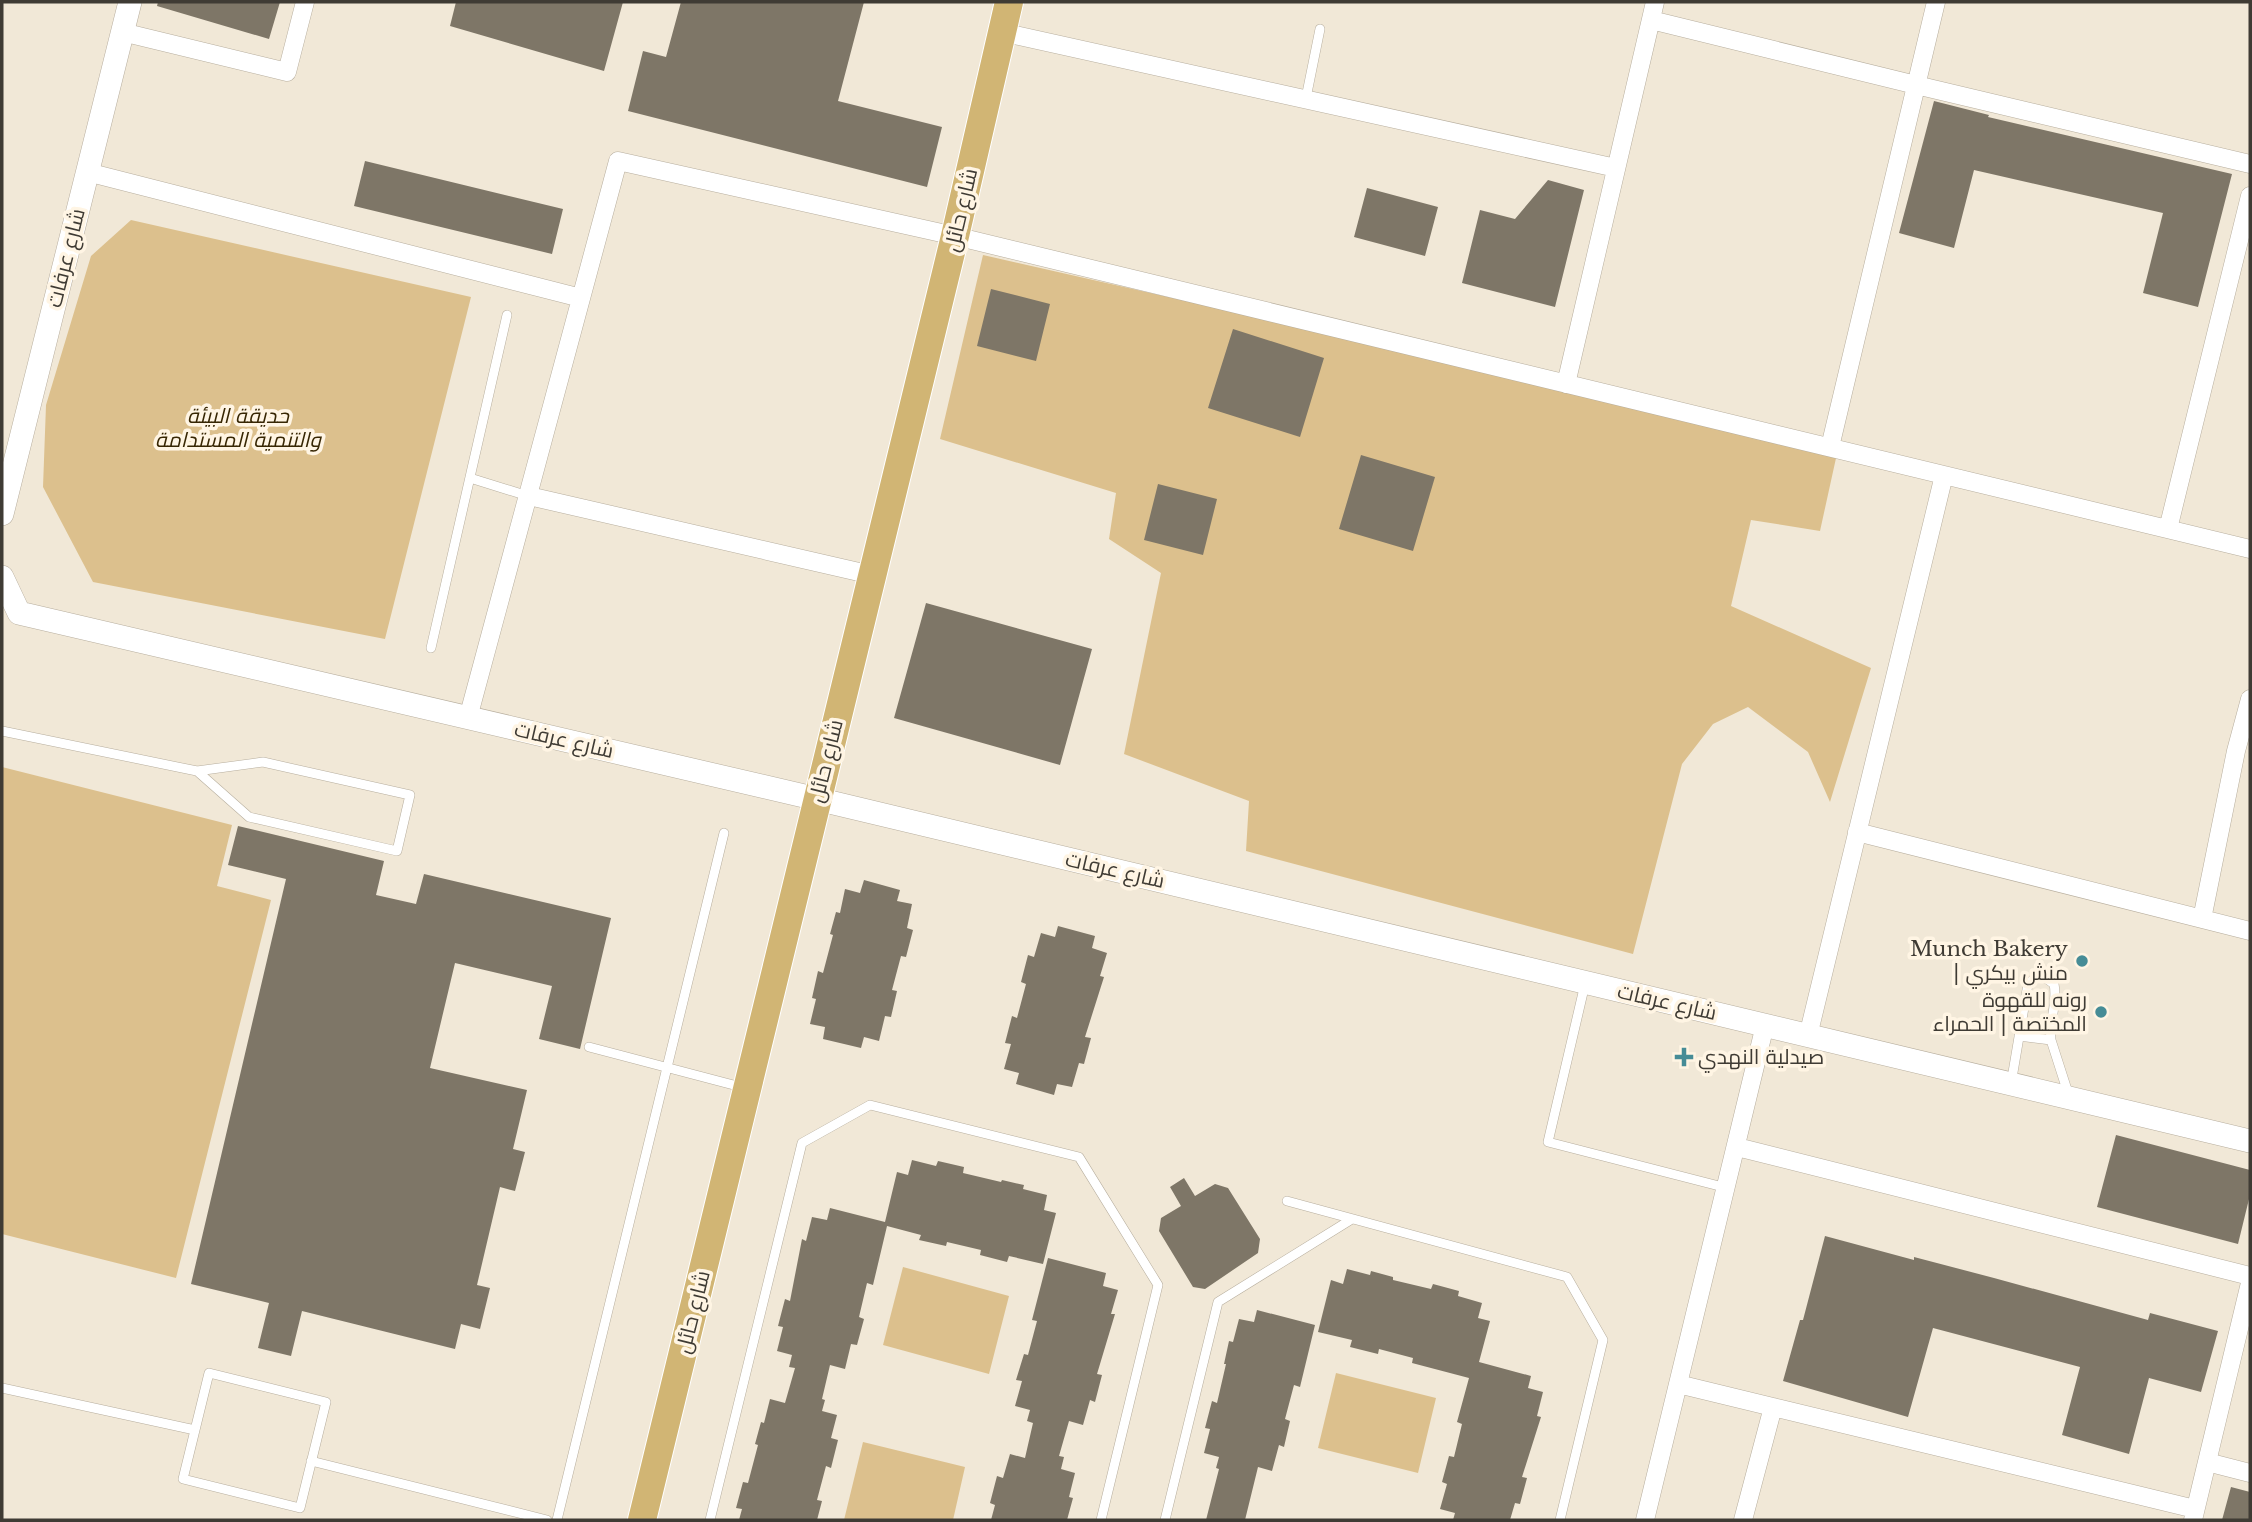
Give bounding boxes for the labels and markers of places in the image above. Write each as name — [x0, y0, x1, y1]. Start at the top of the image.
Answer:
place label: Munch Bakery | منش بيكري — [1910, 936, 2069, 989]
marker: Munch Bakery | منش بيكري — [2074, 953, 2090, 969]
place label: رونه للقهوة المختصة | الحمراء — [1933, 987, 2087, 1037]
marker: رونه للقهوة المختصة | الحمراء — [2093, 1004, 2109, 1020]
place label: صيدلية النهدي — [1698, 1044, 1824, 1073]
marker: صيدلية النهدي — [1676, 1049, 1692, 1065]

